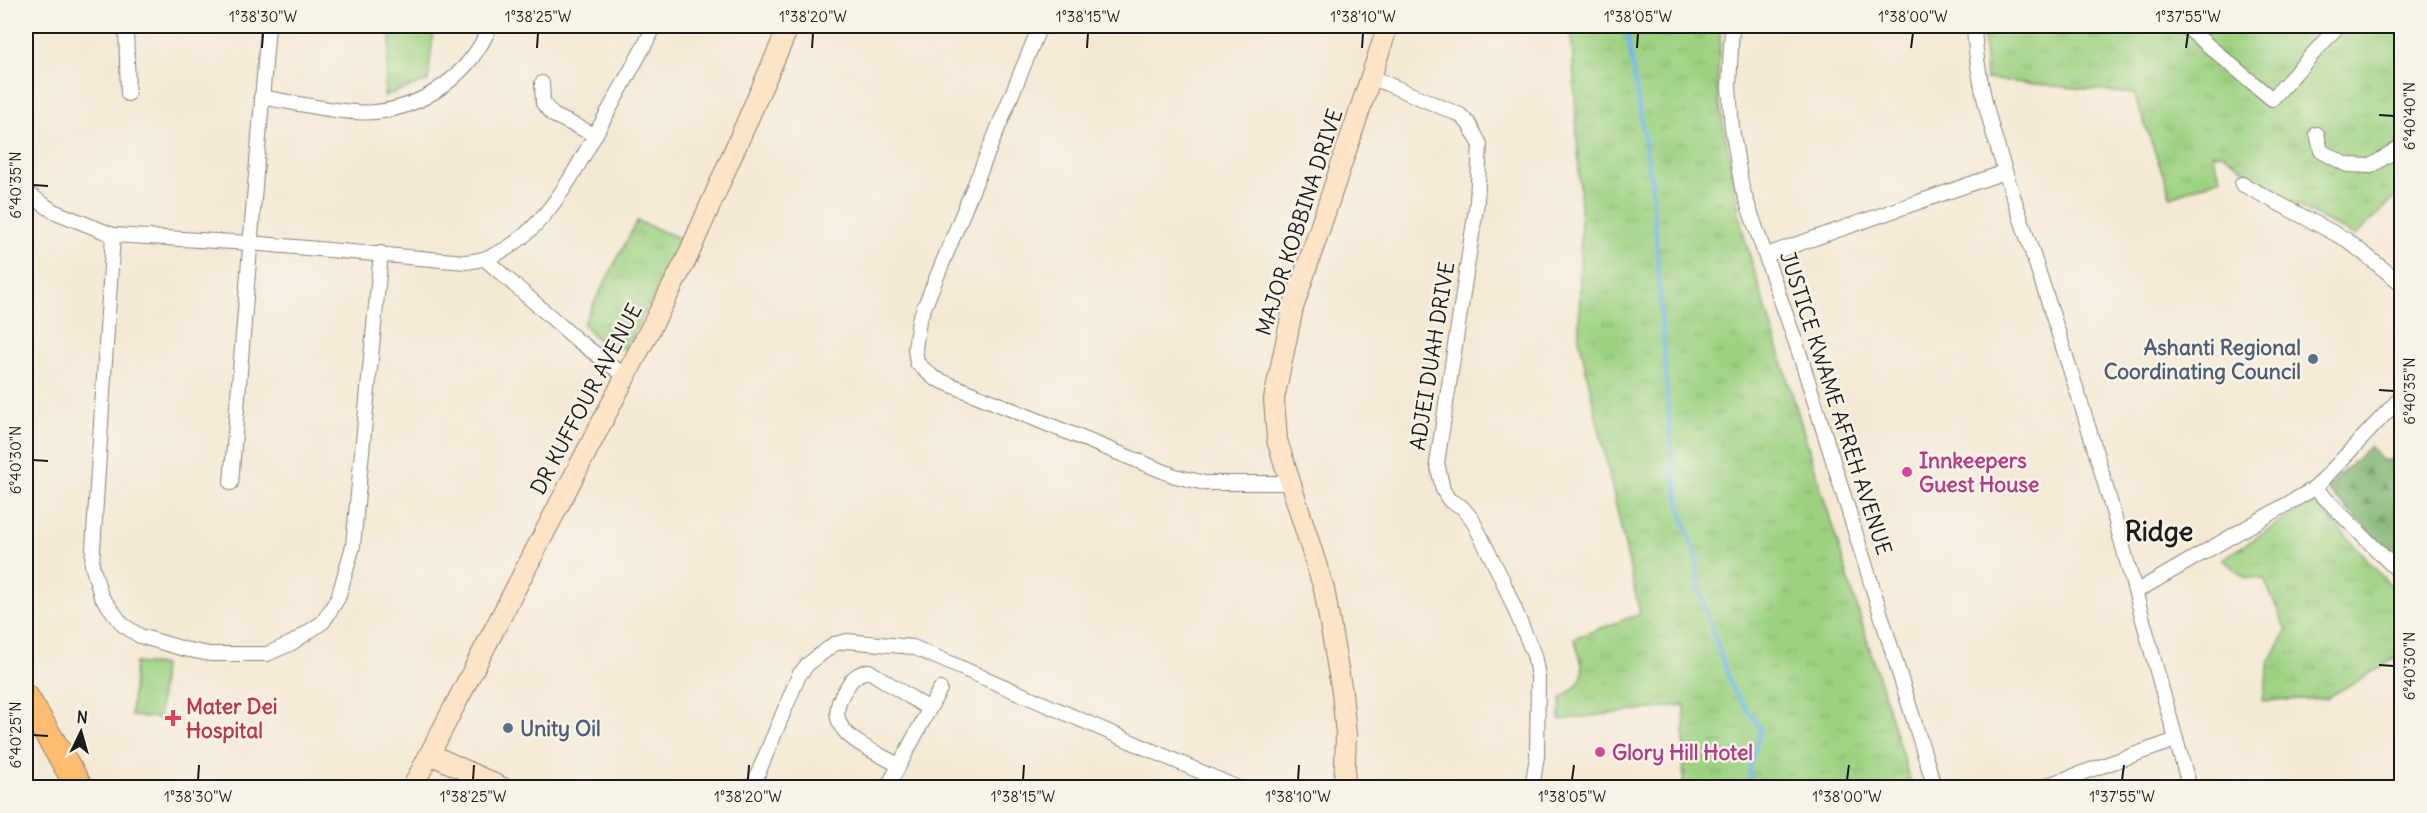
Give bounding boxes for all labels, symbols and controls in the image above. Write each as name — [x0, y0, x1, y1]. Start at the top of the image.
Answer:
text: 1°38'30"W — [229, 7, 297, 26]
text: 1°38'25"W — [505, 7, 572, 26]
text: 1°38'20"W — [779, 7, 847, 26]
text: 1°38'15"W — [1056, 7, 1121, 26]
text: 1°38'10"W — [1330, 7, 1396, 26]
text: 1°38'05"W — [1604, 7, 1672, 26]
text: 1°38'00"W — [1878, 7, 1948, 26]
text: 1°37'55"W — [2155, 7, 2221, 26]
text: 6°40'40"N — [2400, 82, 2419, 150]
street label: MAJOR KOBBINA DRIVE — [1250, 105, 1348, 339]
text: 6°40'35"N — [6, 151, 25, 219]
street label: JUSTICE KWAME AFREH AVENUE — [1774, 248, 1898, 558]
street label: ADJEI DUAH DRIVE — [1404, 260, 1460, 452]
street label: DR KUFFOUR AVENUE — [524, 299, 648, 499]
place label: Ashanti Regional Coordinating Council — [2104, 334, 2301, 385]
marker: Ashanti Regional Coordinating Council — [2306, 352, 2320, 366]
text: 6°40'35"N — [2400, 357, 2419, 425]
text: 6°40'30"N — [6, 426, 25, 494]
place label: Innkeepers Guest House — [1919, 447, 2039, 498]
marker: Innkeepers Guest House — [1900, 465, 1914, 479]
district label: Ridge — [2125, 514, 2193, 548]
text: 6°40'30"N — [2400, 632, 2419, 700]
place label: Mater Dei Hospital — [186, 693, 278, 744]
text: 6°40'25"N — [6, 701, 25, 769]
north arrow — [51, 702, 111, 762]
text: N — [76, 707, 89, 728]
marker: Mater Dei Hospital — [164, 709, 182, 727]
place label: Unity Oil — [520, 715, 601, 742]
marker: Unity Oil — [501, 721, 515, 735]
place label: Glory Hill Hotel — [1612, 739, 1753, 766]
marker: Glory Hill Hotel — [1593, 745, 1607, 759]
text: 1°38'30"W — [164, 787, 232, 806]
text: 1°38'25"W — [440, 787, 507, 806]
text: 1°38'20"W — [714, 787, 782, 806]
text: 1°38'15"W — [991, 787, 1056, 806]
text: 1°38'10"W — [1265, 787, 1331, 806]
text: 1°38'05"W — [1538, 787, 1606, 806]
text: 1°38'00"W — [1812, 787, 1882, 806]
text: 1°37'55"W — [2089, 787, 2155, 806]

